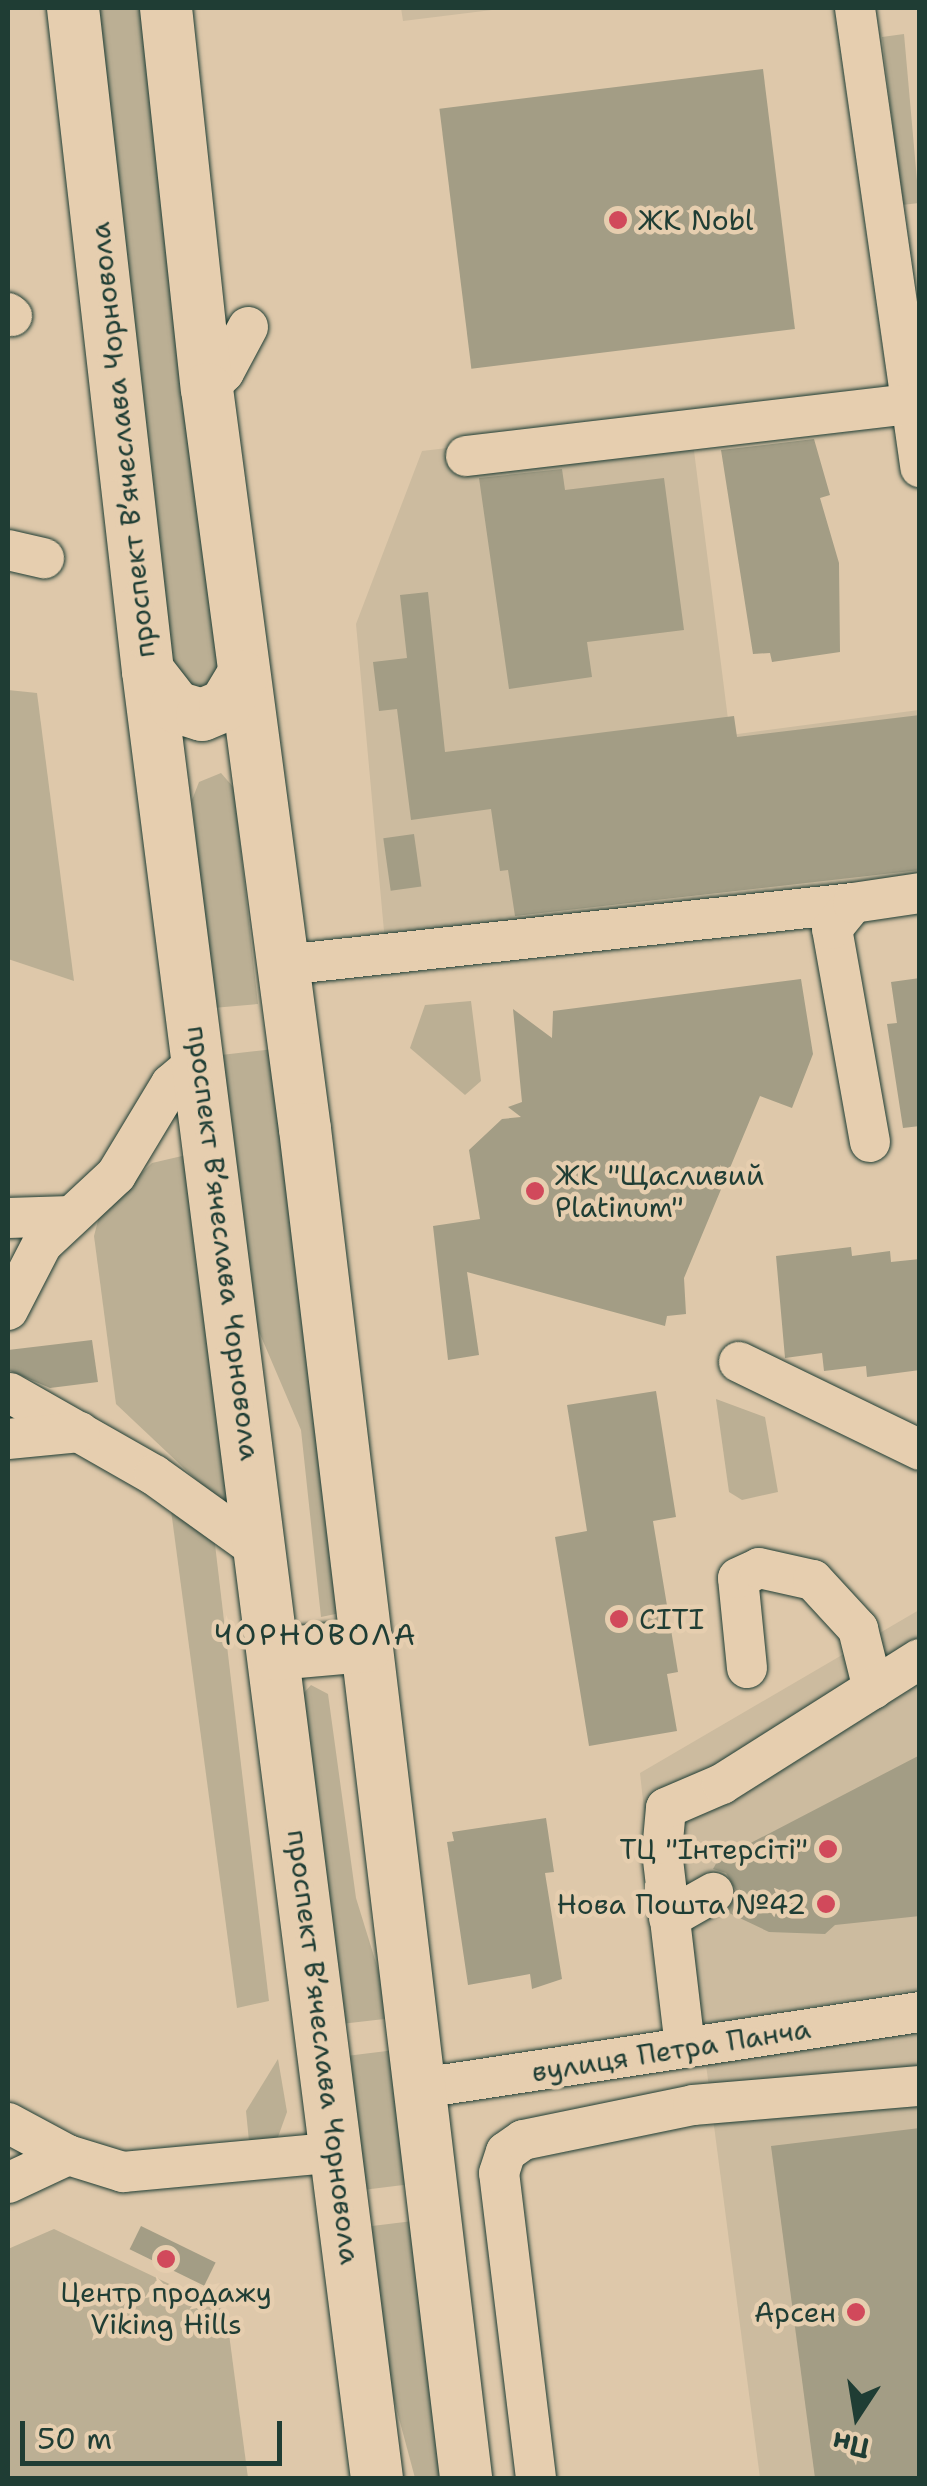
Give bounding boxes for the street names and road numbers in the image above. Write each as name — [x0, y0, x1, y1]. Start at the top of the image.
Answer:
street label: проспект Вʼячеслава Чорновола — [82, 220, 162, 660]
street label: проспект Вʼячеслава Чорновола — [181, 1024, 267, 1462]
street label: проспект Вʼячеслава Чорновола — [281, 1828, 367, 2266]
street label: вулиця Петра Панча — [529, 2011, 813, 2089]

